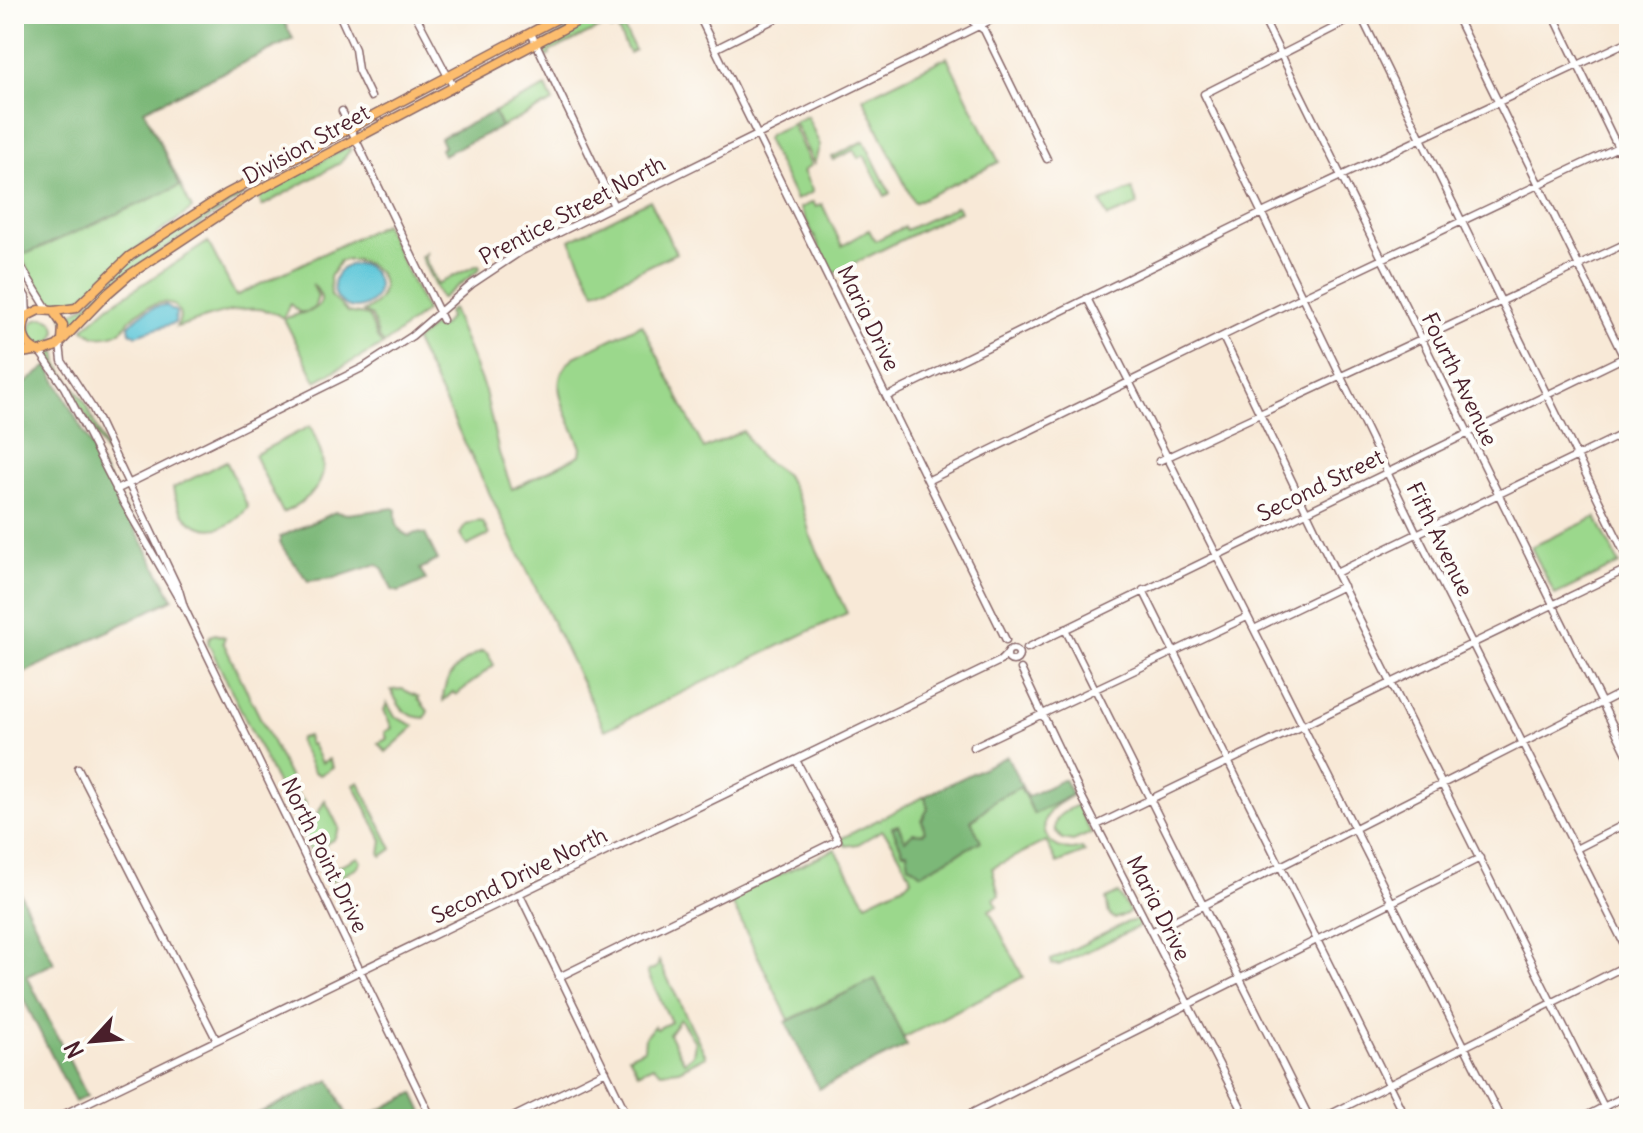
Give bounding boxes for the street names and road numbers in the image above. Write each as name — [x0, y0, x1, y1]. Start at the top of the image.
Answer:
street label: Division Street — [238, 98, 374, 190]
street label: Prentice Street North — [474, 149, 670, 271]
street label: Maria Drive — [831, 261, 907, 375]
street label: Fourth Avenue — [1416, 308, 1504, 450]
street label: Second Street — [1252, 442, 1388, 528]
street label: Fifth Avenue — [1400, 477, 1480, 601]
street label: North Point Drive — [275, 773, 375, 937]
street label: Second Drive North — [427, 820, 611, 930]
street label: Maria Drive — [1121, 851, 1197, 965]

